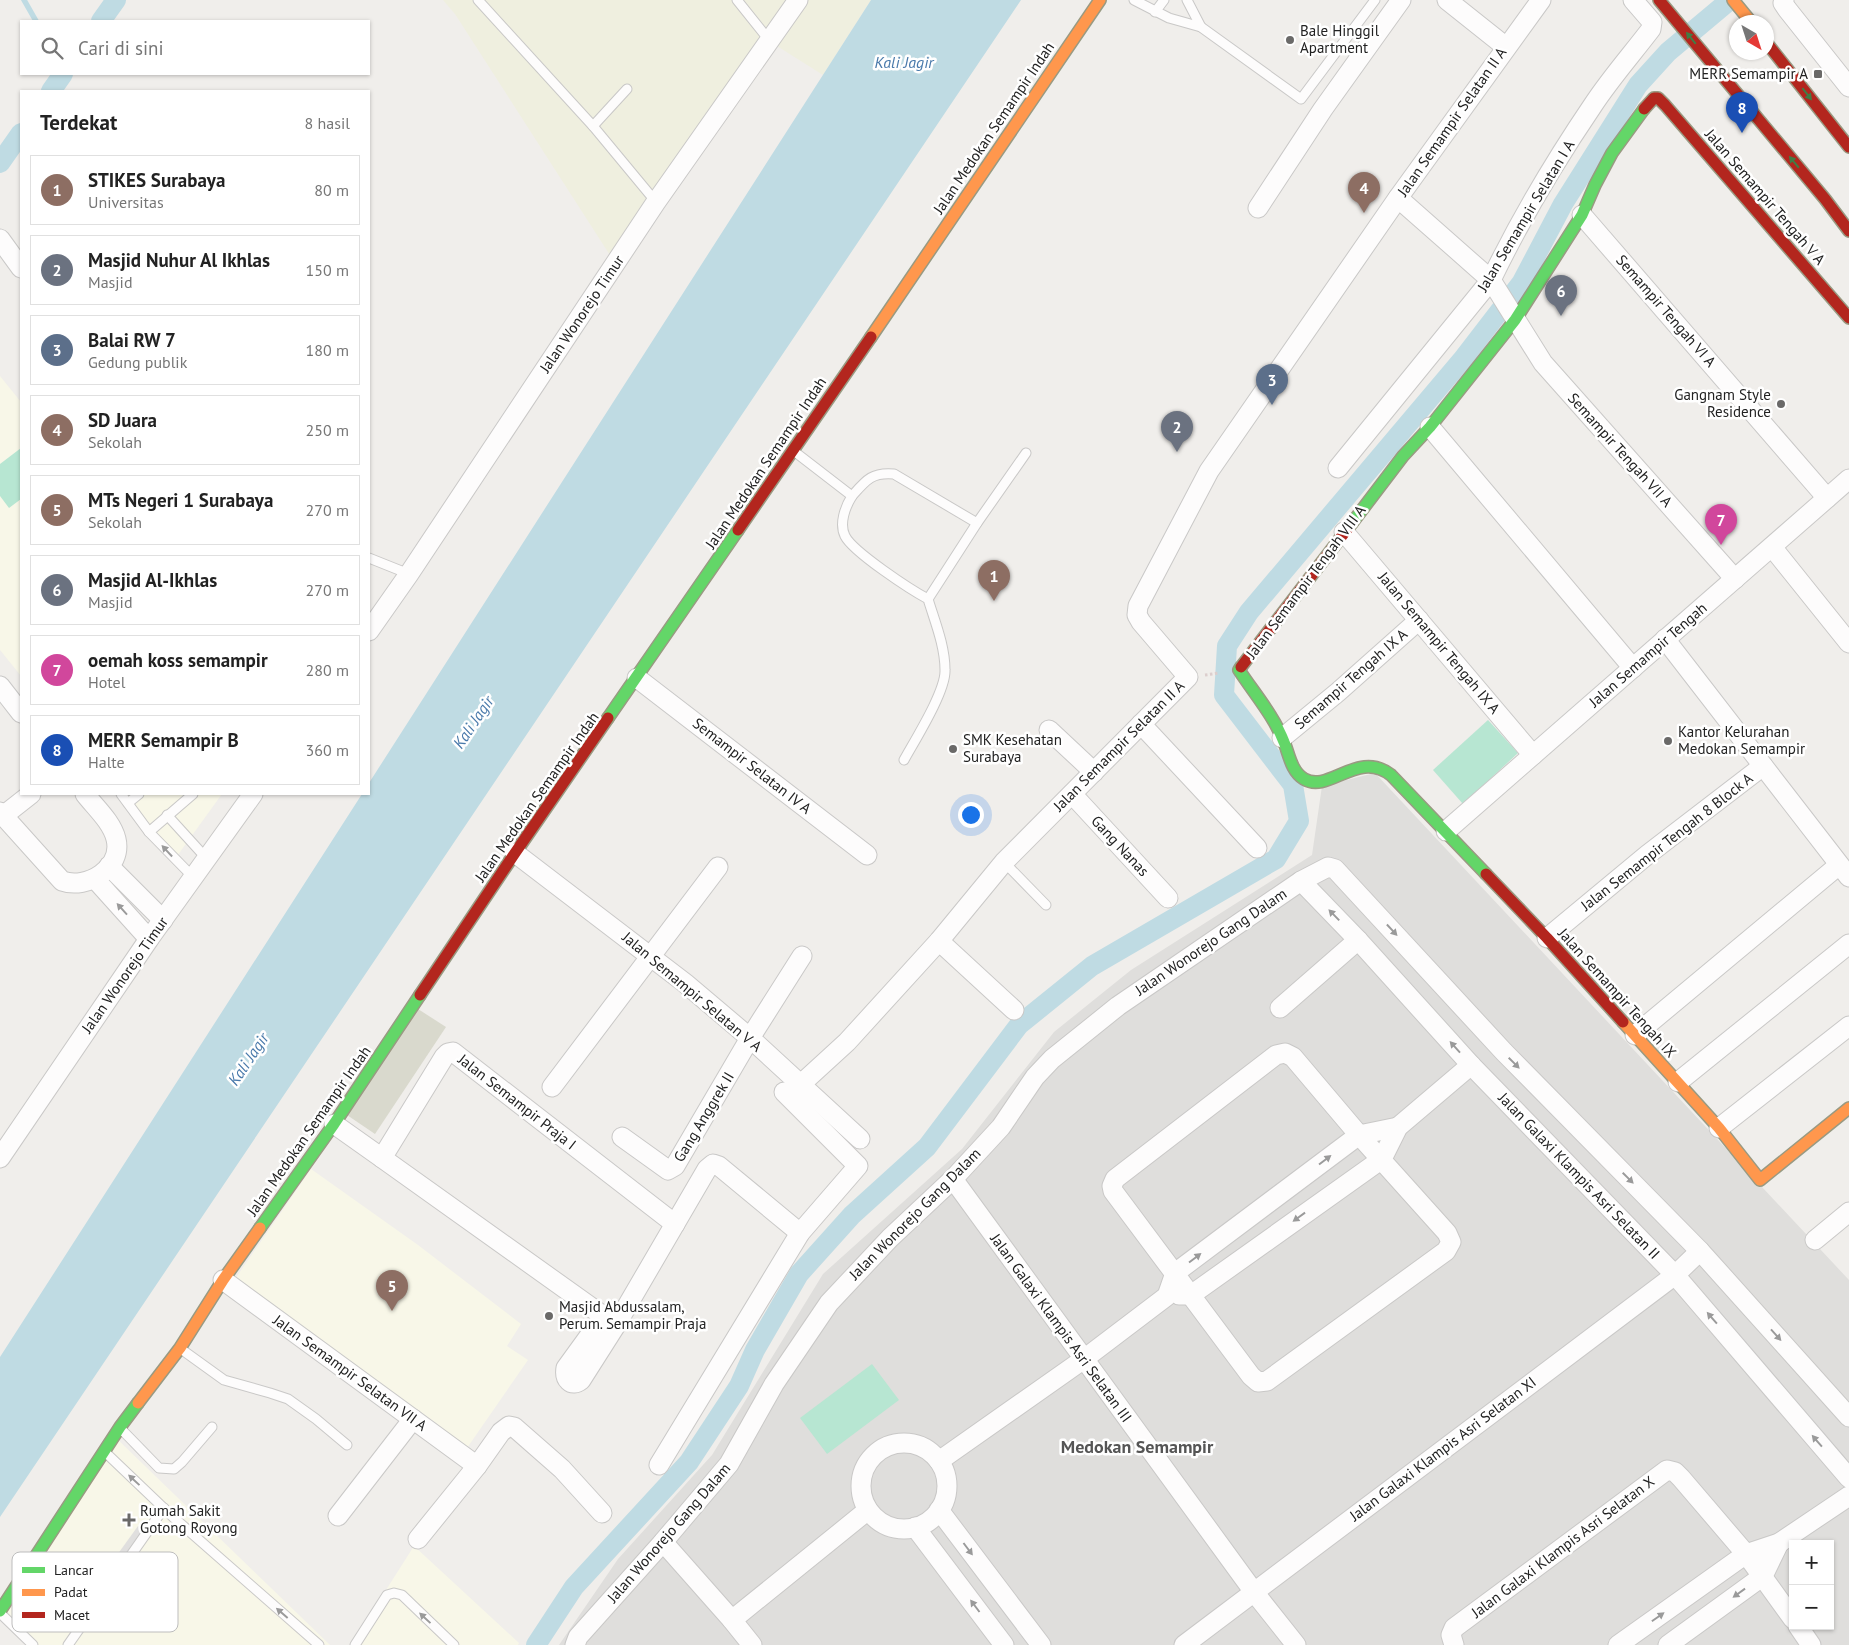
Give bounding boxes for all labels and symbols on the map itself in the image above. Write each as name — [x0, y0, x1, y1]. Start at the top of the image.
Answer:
north arrow — [1729, 15, 1774, 60]
place label: Bale Hinggil Apartment — [1300, 21, 1380, 57]
one-way arrow — [1686, 32, 1697, 45]
marker: Bale Hinggil Apartment — [1284, 34, 1296, 46]
street label: Jalan Medokan Semampir Indah — [928, 38, 1058, 218]
street label: Jalan Semampir Selatan II A — [1392, 43, 1510, 201]
water label: Kali Jagir — [874, 52, 935, 72]
place label: MERR Semampir A — [1689, 64, 1808, 83]
marker: MERR Semampir A — [1812, 68, 1824, 80]
one-way arrow — [1802, 87, 1813, 100]
pin: 8 — [1726, 92, 1758, 133]
street label: Jalan Semampir Tengah V A — [1701, 124, 1830, 269]
street label: Jalan Semampir Selatan I A — [1472, 136, 1578, 296]
one-way arrow — [1788, 156, 1800, 168]
pin: 4 — [1348, 172, 1380, 213]
street label: Jalan Wonorejo Timur — [535, 251, 628, 377]
street label: Semampir Tengah VI A — [1612, 251, 1721, 371]
pin: 6 — [1545, 275, 1577, 316]
pin: 3 — [1256, 364, 1288, 405]
street label: Jalan Medokan Semampir Indah — [700, 373, 830, 553]
place label: Gangnam Style Residence — [1674, 385, 1771, 421]
street label: Semampir Tengah VII A — [1564, 389, 1677, 511]
marker: Gangnam Style Residence — [1775, 398, 1787, 410]
pin: 2 — [1161, 411, 1193, 452]
street label: Jalan Semampir Tengah VIII A — [1241, 501, 1370, 663]
pin: 7 — [1705, 504, 1737, 545]
pin: 1 — [978, 560, 1010, 601]
street label: Jalan Semampir Tengah IX A — [1374, 567, 1504, 718]
street label: Jalan Semampir Tengah — [1584, 598, 1710, 712]
street label: Semampir Tengah IX A — [1290, 624, 1411, 733]
street label: Jalan Semampir Selatan II A — [1048, 676, 1188, 816]
water label: Kali Jagir — [448, 690, 499, 752]
street label: Jalan Medokan Semampir Indah — [470, 708, 603, 886]
street label: Semampir Selatan IV A — [689, 713, 816, 818]
place label: Kantor Kelurahan Medokan Semampir — [1678, 722, 1805, 758]
place label: SMK Kesehatan Surabaya — [963, 730, 1062, 766]
marker: Kantor Kelurahan Medokan Semampir — [1662, 735, 1674, 747]
marker: SMK Kesehatan Surabaya — [947, 743, 959, 755]
street label: Jalan Semampir Tengah 8 Block A — [1576, 768, 1757, 915]
your location — [958, 802, 984, 828]
street label: Gang Nanas — [1087, 811, 1153, 880]
one-way arrow — [161, 845, 173, 857]
street label: Jalan Wonorejo Gang Dalam — [1131, 884, 1290, 1000]
one-way arrow — [116, 903, 128, 915]
one-way arrow — [1328, 909, 1340, 921]
street label: Jalan Wonorejo Timur — [77, 913, 172, 1037]
street label: Jalan Semampir Tengah IX — [1554, 923, 1680, 1061]
one-way arrow — [1386, 924, 1398, 936]
street label: Jalan Semampir Selatan V A — [618, 927, 766, 1056]
water label: Kali Jagir — [223, 1027, 274, 1089]
one-way arrow — [1450, 1041, 1461, 1054]
street label: Jalan Medokan Semampir Indah — [242, 1042, 375, 1220]
street label: Jalan Semampir Praja I — [454, 1049, 580, 1154]
one-way arrow — [1508, 1056, 1520, 1068]
street label: Gang Anggrek II — [669, 1068, 738, 1165]
street label: Jalan Galaxi Klampis Asri Selatan II — [1494, 1088, 1664, 1263]
street label: Jalan Wonorejo Gang Dalam — [844, 1144, 984, 1284]
one-way arrow — [1318, 1155, 1331, 1166]
one-way arrow — [1622, 1172, 1634, 1184]
one-way arrow — [1293, 1212, 1306, 1222]
street label: Jalan Galaxi Klampis Asri Selatan III — [986, 1229, 1136, 1426]
one-way arrow — [1188, 1253, 1202, 1263]
pin: 5 — [376, 1270, 408, 1311]
place label: Masjid Abdussalam, Perum. Semampir Praja — [559, 1297, 706, 1333]
street label: Jalan Semampir Selatan VII A — [269, 1310, 431, 1435]
marker: Masjid Abdussalam, Perum. Semampir Praja — [543, 1310, 555, 1322]
one-way arrow — [1706, 1311, 1717, 1324]
one-way arrow — [1770, 1328, 1782, 1340]
street label: Jalan Galaxi Klampis Asri Selatan XI — [1345, 1372, 1540, 1526]
district label: Medokan Semampir — [1061, 1435, 1214, 1458]
one-way arrow — [1812, 1435, 1823, 1448]
street label: Jalan Wonorejo Gang Dalam — [602, 1459, 734, 1607]
street label: Jalan Galaxi Klampis Asri Selatan X — [1467, 1472, 1658, 1622]
one-way arrow — [127, 1474, 140, 1485]
place label: Rumah Sakit Gotong Royong — [140, 1501, 238, 1537]
marker: Rumah Sakit Gotong Royong — [122, 1513, 136, 1527]
one-way arrow — [963, 1542, 974, 1555]
legend — [12, 1552, 178, 1632]
text: Lancar — [54, 1561, 94, 1579]
text: Padat — [54, 1583, 88, 1601]
one-way arrow — [1732, 1588, 1746, 1598]
one-way arrow — [969, 1600, 980, 1613]
text: Macet — [54, 1606, 90, 1624]
one-way arrow — [276, 1608, 288, 1619]
one-way arrow — [420, 1612, 432, 1624]
one-way arrow — [1651, 1612, 1665, 1622]

